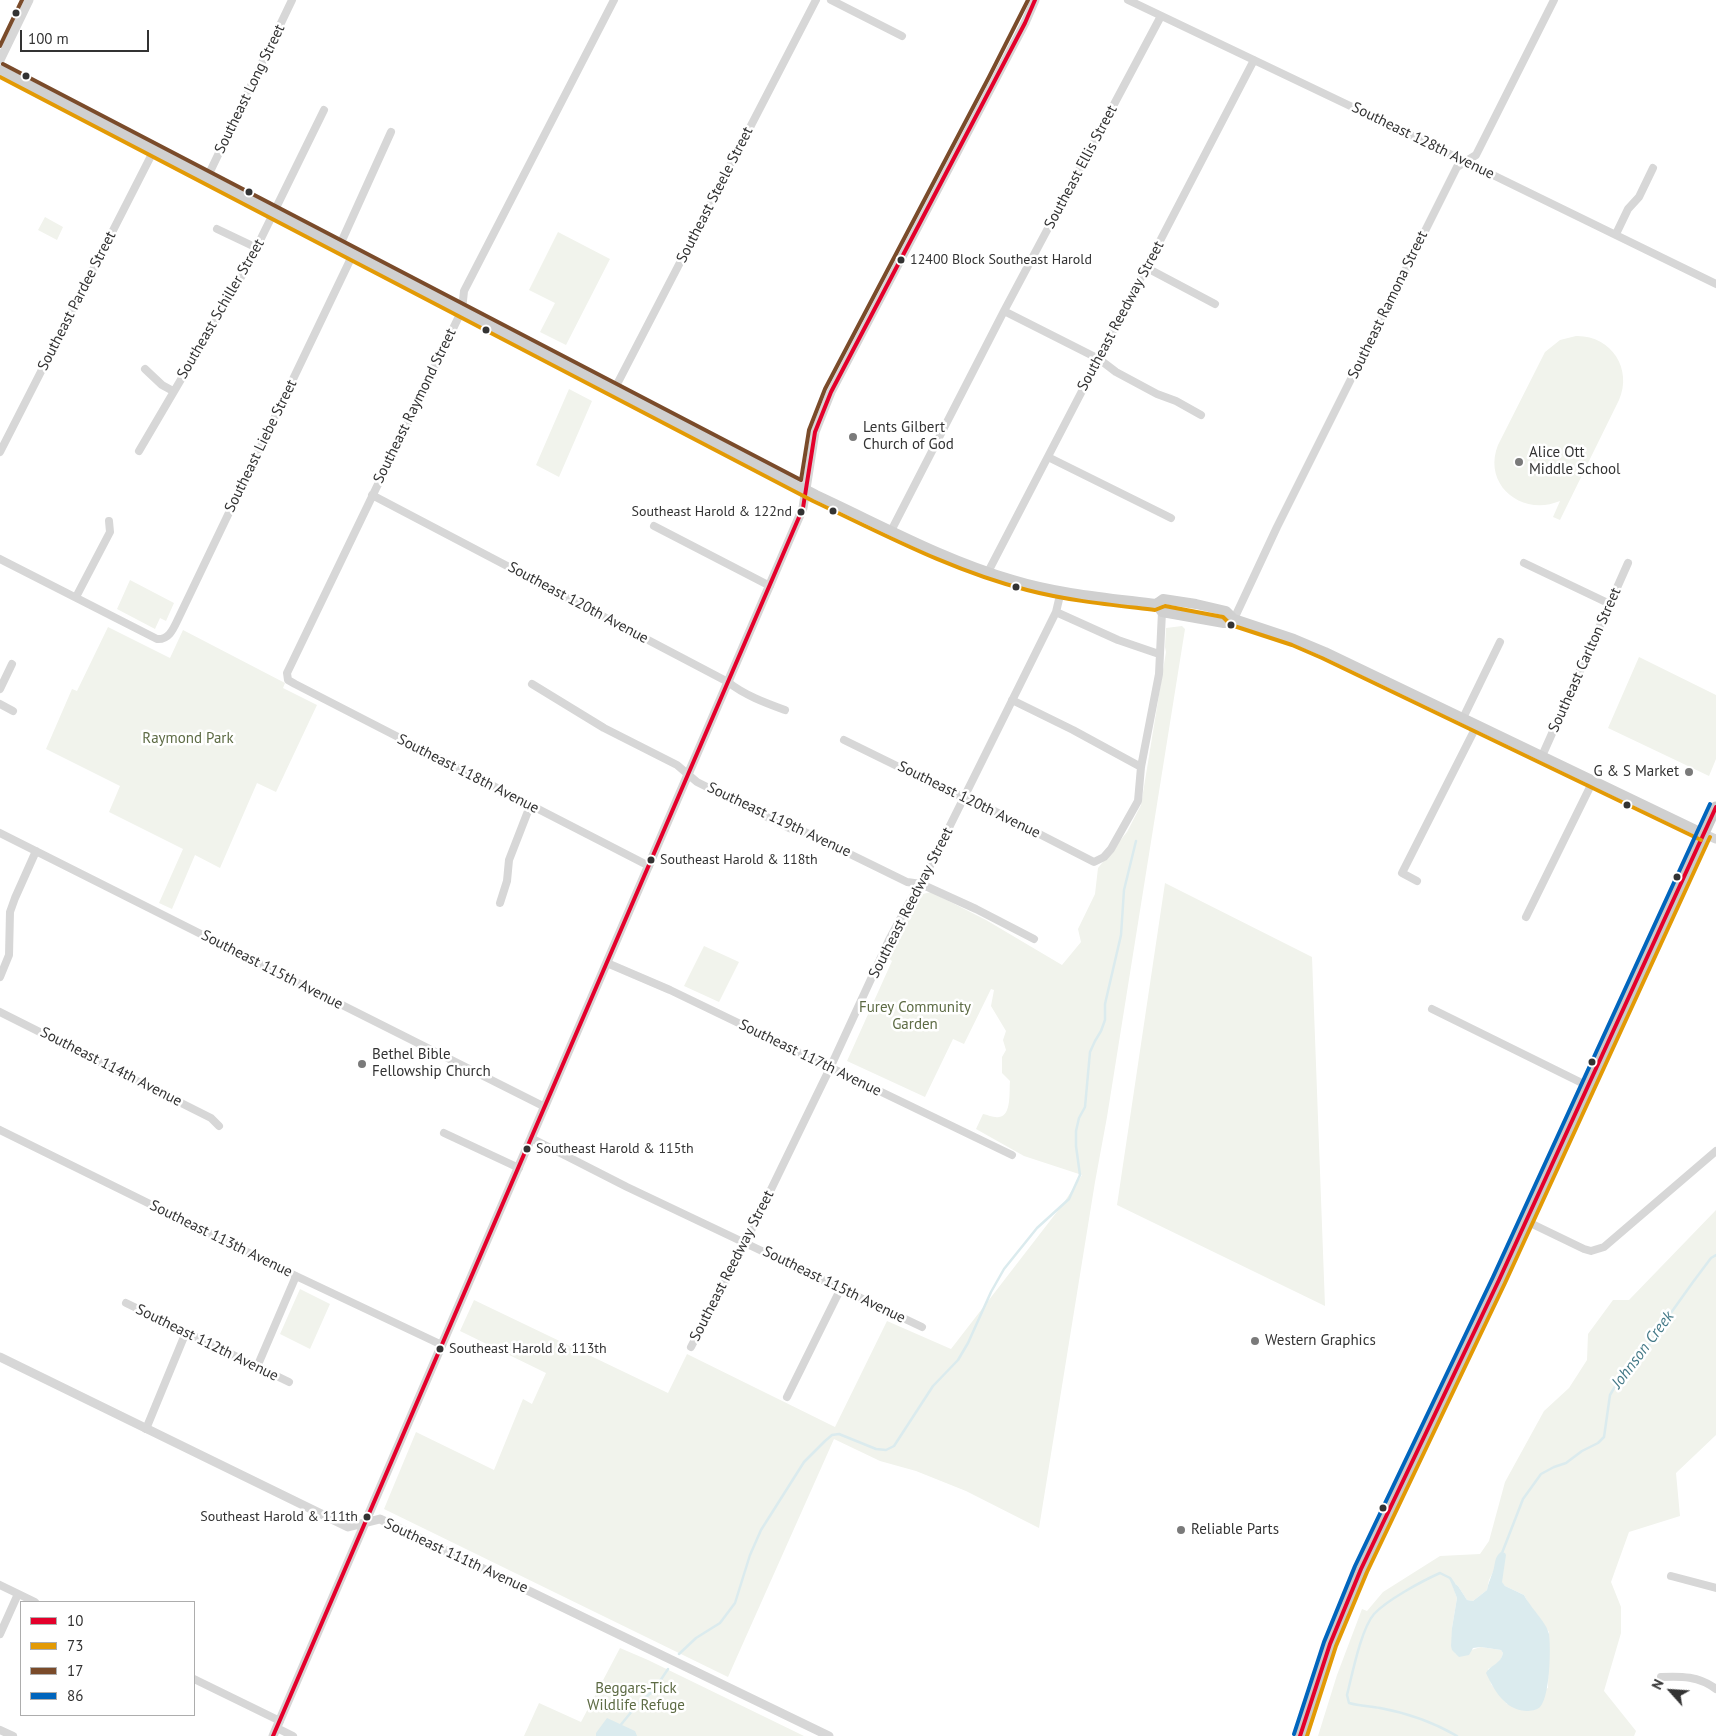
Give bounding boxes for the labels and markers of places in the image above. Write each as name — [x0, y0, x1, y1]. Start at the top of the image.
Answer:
unlabelled marker — [11, 8, 21, 18]
unlabelled marker — [21, 71, 31, 81]
unlabelled marker — [244, 187, 254, 197]
place label: 12400 Block Southeast Harold — [910, 252, 1092, 268]
marker: 12400 Block Southeast Harold — [896, 255, 906, 265]
unlabelled marker — [481, 325, 491, 335]
place label: Lents Gilbert Church of God — [863, 419, 954, 454]
marker: Lents Gilbert Church of God — [847, 431, 859, 443]
place label: Alice Ott Middle School — [1529, 444, 1620, 479]
marker: Alice Ott Middle School — [1513, 456, 1525, 468]
place label: Southeast Harold & 122nd — [631, 504, 792, 520]
unlabelled marker — [828, 506, 838, 516]
marker: Southeast Harold & 122nd — [796, 507, 806, 517]
unlabelled marker — [1011, 582, 1021, 592]
unlabelled marker — [1226, 620, 1236, 630]
place label: G & S Market — [1594, 763, 1679, 781]
marker: G & S Market — [1683, 766, 1695, 778]
unlabelled marker — [1622, 800, 1632, 810]
place label: Southeast Harold & 118th — [660, 852, 818, 868]
marker: Southeast Harold & 118th — [646, 855, 656, 865]
unlabelled marker — [1672, 872, 1682, 882]
place label: Bethel Bible Fellowship Church — [372, 1046, 491, 1081]
unlabelled marker — [1587, 1057, 1597, 1067]
marker: Bethel Bible Fellowship Church — [356, 1058, 368, 1070]
place label: Southeast Harold & 115th — [536, 1141, 694, 1157]
marker: Southeast Harold & 115th — [522, 1144, 532, 1154]
place label: Western Graphics — [1265, 1332, 1376, 1350]
marker: Western Graphics — [1249, 1335, 1261, 1347]
place label: Southeast Harold & 113th — [449, 1341, 607, 1357]
marker: Southeast Harold & 113th — [435, 1344, 445, 1354]
unlabelled marker — [1378, 1503, 1388, 1513]
place label: Southeast Harold & 111th — [200, 1509, 358, 1525]
marker: Southeast Harold & 111th — [362, 1512, 372, 1522]
place label: Reliable Parts — [1191, 1521, 1279, 1539]
marker: Reliable Parts — [1175, 1524, 1187, 1536]

